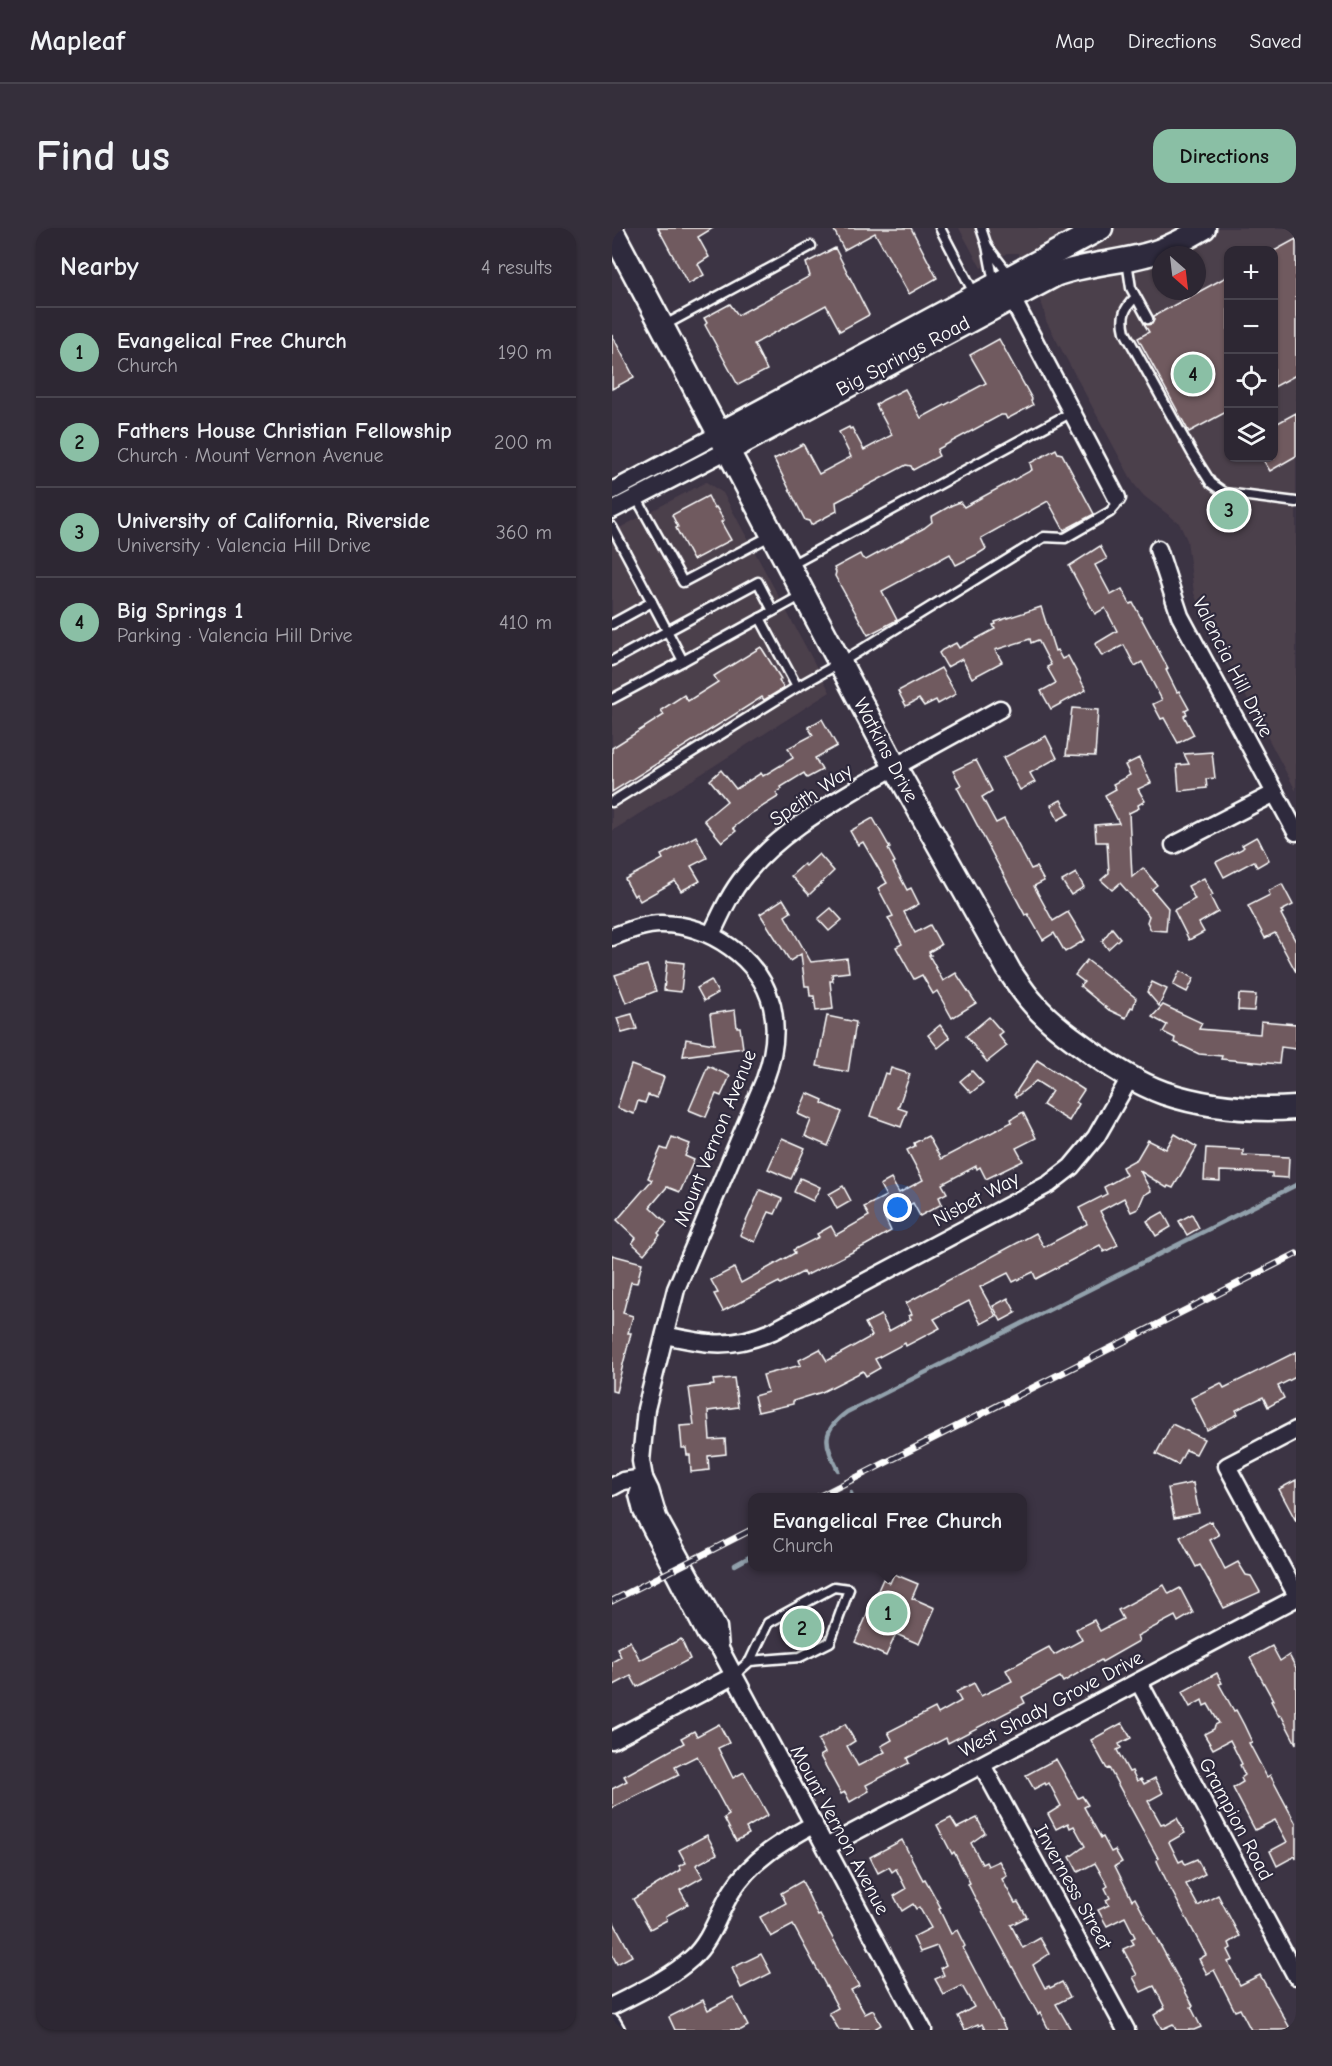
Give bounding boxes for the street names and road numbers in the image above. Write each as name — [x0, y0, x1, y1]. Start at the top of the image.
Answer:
street label: Big Springs Road — [832, 311, 974, 401]
street label: Valencia Hill Drive — [1188, 593, 1278, 741]
street label: Watkins Drive — [849, 694, 923, 806]
street label: Speith Way — [765, 759, 857, 831]
street label: Mount Vernon Avenue — [669, 1046, 761, 1230]
street label: Nisbet Way — [929, 1167, 1023, 1231]
street label: West Shady Grove Drive — [955, 1646, 1147, 1762]
street label: Mount Vernon Avenue — [786, 1741, 894, 1919]
street label: Grampion Road — [1194, 1754, 1278, 1884]
street label: Inverness Street — [1029, 1821, 1117, 1955]

